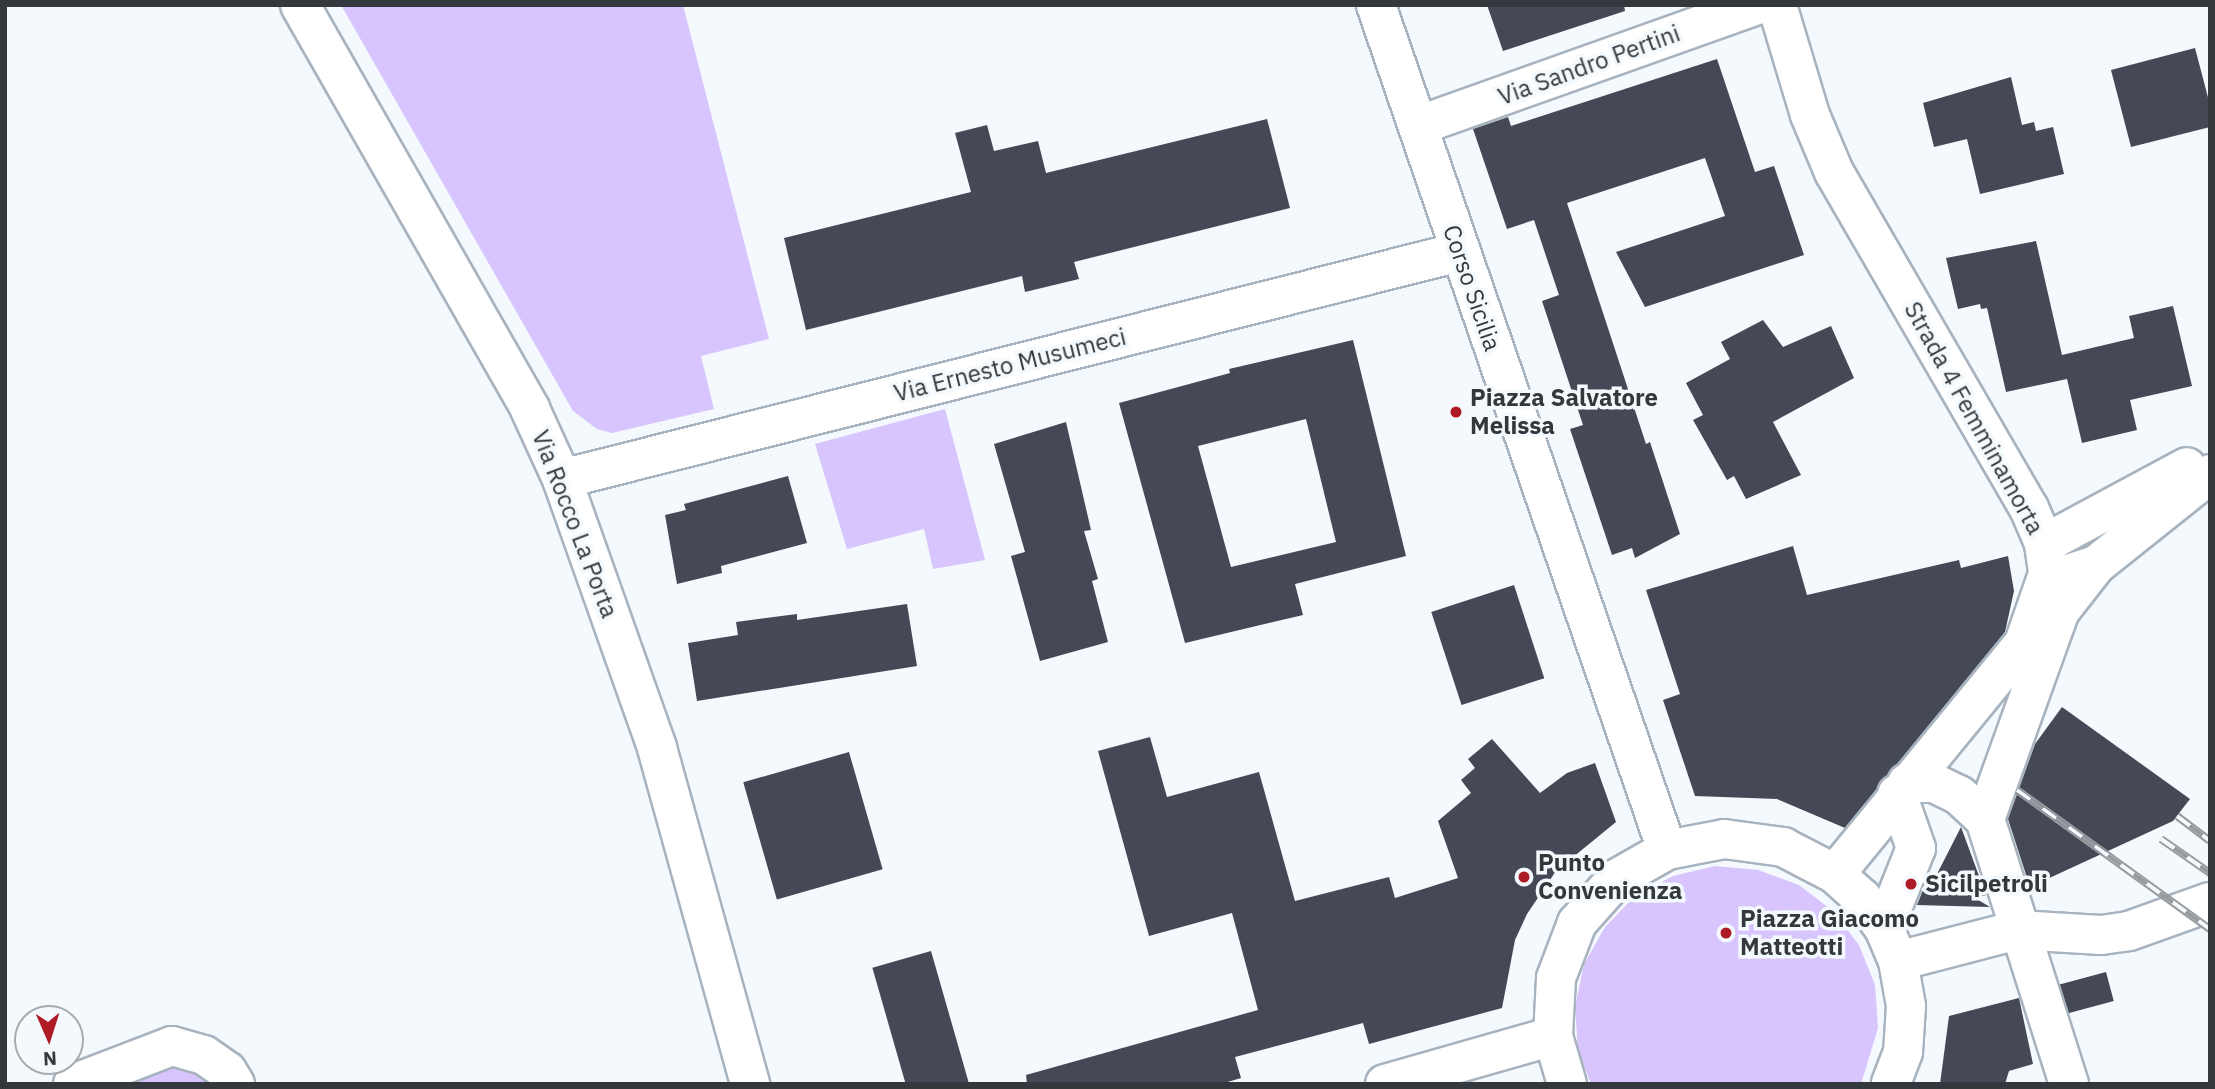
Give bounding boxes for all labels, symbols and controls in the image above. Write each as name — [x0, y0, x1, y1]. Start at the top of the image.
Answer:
street label: Via Sandro Pertini — [1494, 19, 1684, 111]
street label: Corso Sicilia — [1437, 221, 1507, 355]
street label: Strada 4 Femminamorta — [1898, 297, 2050, 539]
street label: Via Ernesto Musumeci — [891, 322, 1129, 408]
place label: Piazza Salvatore Melissa — [1470, 384, 1658, 440]
marker: Piazza Salvatore Melissa — [1448, 404, 1464, 420]
street label: Via Rocco La Porta — [526, 426, 624, 622]
place label: Punto Convenienza — [1538, 849, 1683, 905]
marker: Punto Convenienza — [1516, 869, 1532, 885]
place label: Sicilpetroli — [1925, 870, 2048, 898]
marker: Sicilpetroli — [1903, 876, 1919, 892]
place label: Piazza Giacomo Matteotti — [1740, 905, 1919, 961]
marker: Piazza Giacomo Matteotti — [1718, 925, 1734, 941]
north arrow — [14, 1005, 84, 1075]
text: N — [43, 1047, 58, 1071]

